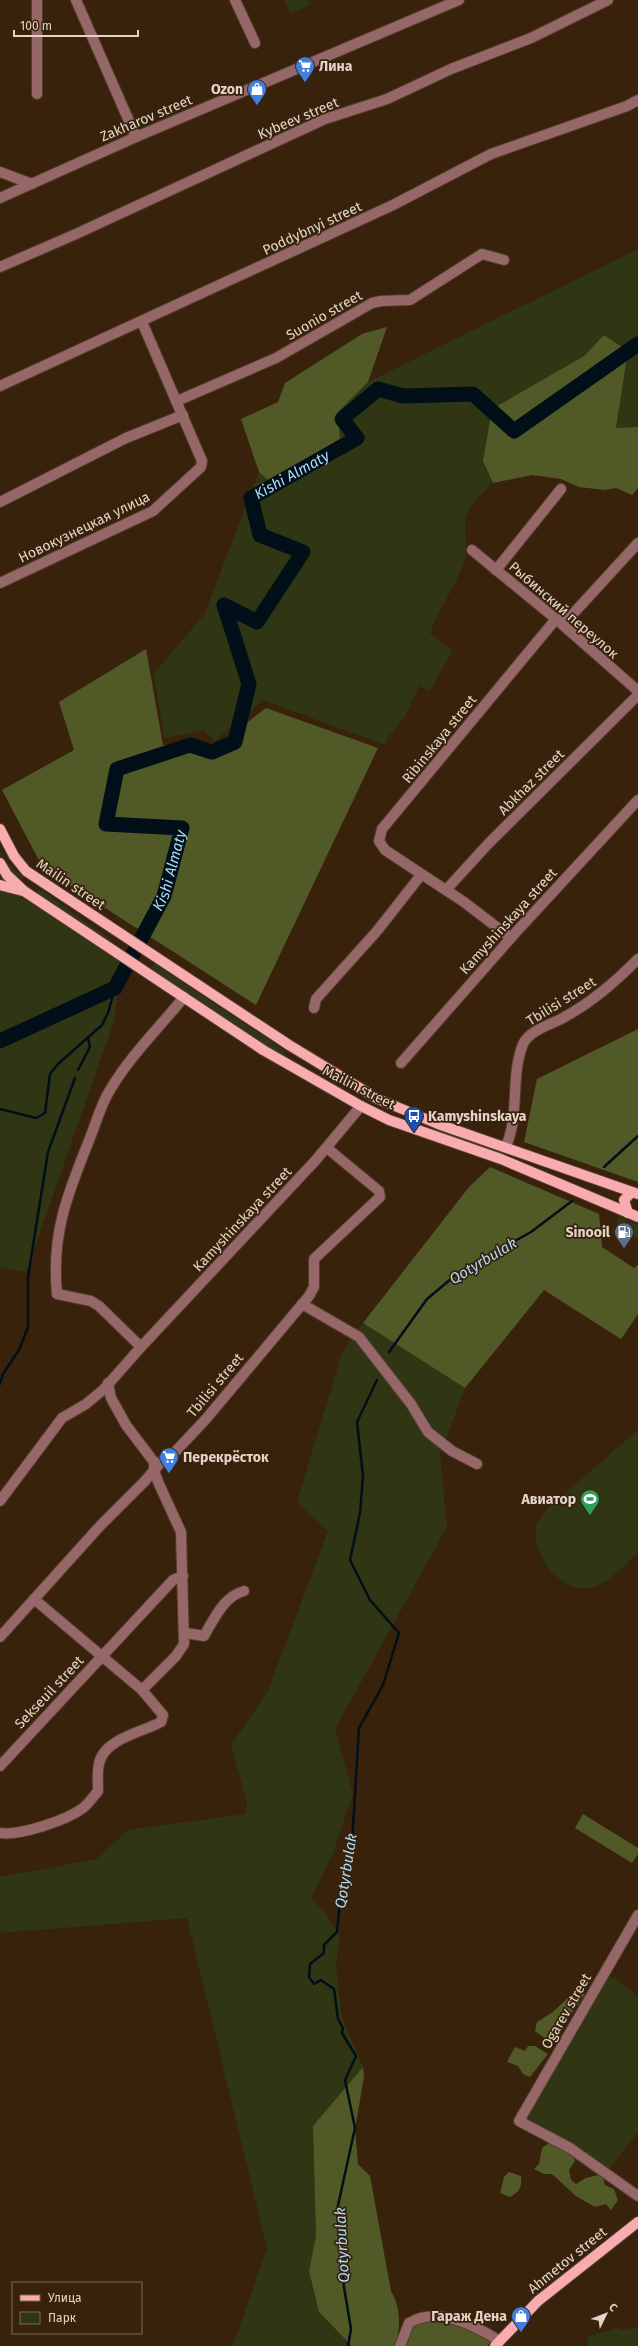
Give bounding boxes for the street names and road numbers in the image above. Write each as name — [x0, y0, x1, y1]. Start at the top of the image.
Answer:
street label: Zakharov street — [98, 91, 196, 145]
street label: Kybeev street — [255, 93, 342, 143]
street label: Poddybnyi street — [260, 198, 365, 259]
street label: Suonio street — [283, 286, 366, 344]
street label: Новокузнецкая улица — [16, 488, 153, 567]
street label: Рыбинский переулок — [505, 558, 622, 663]
street label: Ribinskaya street — [399, 691, 481, 787]
street label: Abkhaz street — [495, 745, 568, 819]
street label: Mailin street — [33, 855, 109, 914]
street label: Kamyshinskaya street — [456, 864, 561, 978]
street label: Tbilisi street — [523, 973, 600, 1029]
street label: Mailin street — [320, 1062, 399, 1113]
street label: Kamyshinskaya street — [189, 1163, 296, 1275]
street label: Tbilisi street — [184, 1349, 248, 1421]
street label: Sekseuil street — [11, 1652, 88, 1732]
street label: Ogarev street — [538, 1970, 595, 2052]
street label: Ahmetov street — [525, 2223, 611, 2297]

